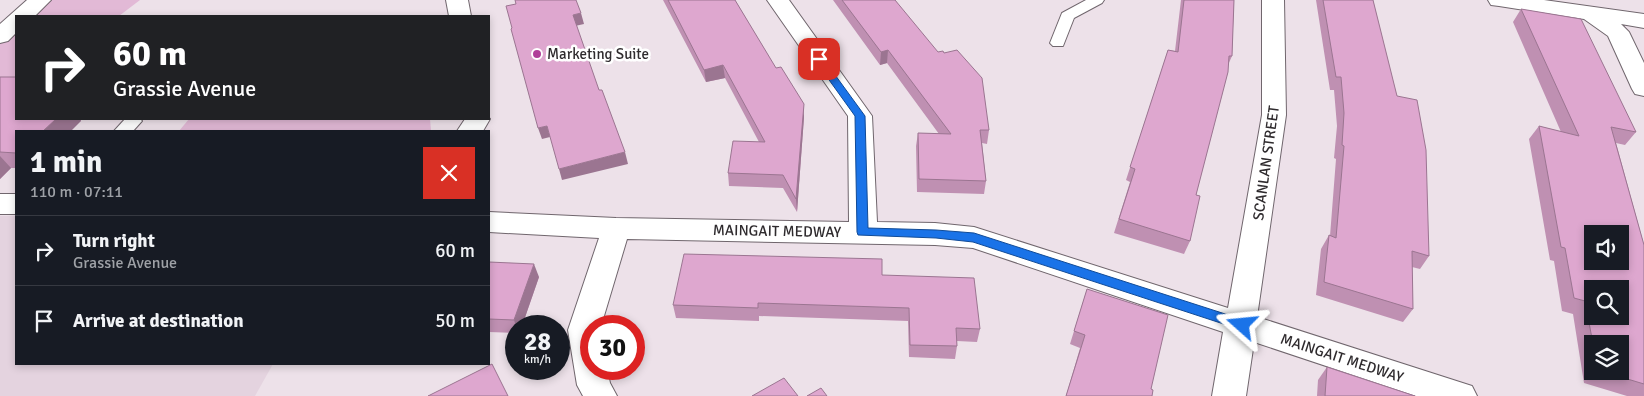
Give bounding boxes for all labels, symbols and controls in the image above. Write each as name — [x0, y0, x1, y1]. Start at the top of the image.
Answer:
text: 60 m — [113, 32, 187, 75]
icon: right — [30, 35, 95, 100]
pin — [798, 38, 840, 80]
place label: Marketing Suite — [547, 45, 649, 63]
icon: arrive — [805, 45, 833, 73]
marker: Marketing Suite — [531, 48, 543, 60]
text: Grassie Avenue — [113, 75, 256, 102]
street label: SCANLAN STREET — [1249, 104, 1283, 222]
text: 1 min — [30, 144, 102, 181]
button: close — [423, 147, 475, 199]
text: 110 m · 07:11 — [30, 182, 123, 202]
street label: MAINGAIT MEDWAY — [713, 221, 842, 241]
map controls — [1584, 225, 1629, 380]
button: sound — [1584, 225, 1629, 270]
text: Turn right — [73, 229, 155, 253]
icon: right — [30, 237, 58, 265]
text: 60 m — [435, 239, 475, 263]
text: Grassie Avenue — [73, 253, 177, 273]
button: search — [1584, 280, 1629, 325]
position arrow — [1215, 298, 1267, 350]
icon: arrive — [30, 307, 58, 335]
text: Arrive at destination — [73, 309, 244, 333]
text: 50 m — [435, 309, 475, 333]
speed limit sign: 30 — [580, 315, 645, 380]
text: 28 — [524, 326, 551, 357]
street label: MAINGAIT MEDWAY — [1278, 330, 1406, 387]
button: layers — [1584, 335, 1629, 380]
text: km/h — [524, 352, 551, 367]

